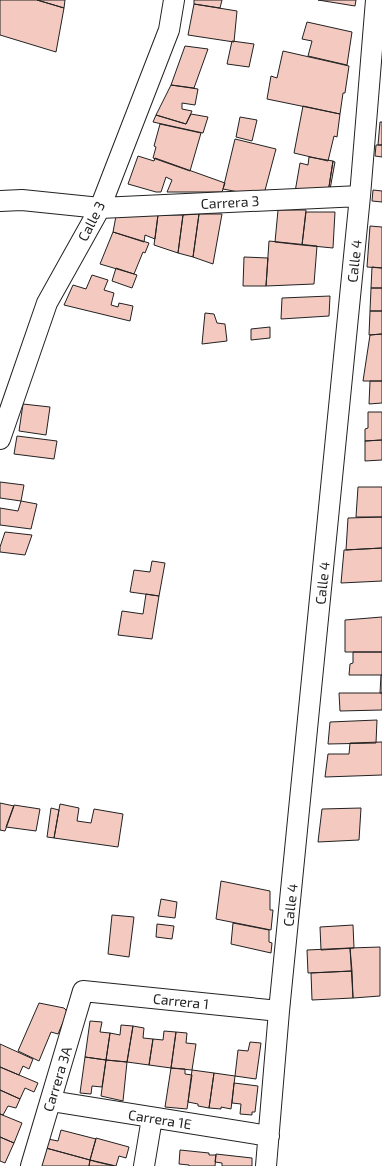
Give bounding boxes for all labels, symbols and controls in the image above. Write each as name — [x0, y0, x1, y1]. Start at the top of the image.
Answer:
street label: Carrera 3 — [200, 192, 260, 212]
street label: Calle 3 — [74, 198, 108, 244]
street label: Calle 4 — [343, 239, 365, 283]
street label: Calle 4 — [311, 561, 333, 605]
street label: Calle 4 — [279, 883, 301, 927]
street label: Carrera 1 — [152, 990, 210, 1012]
street label: Carrera 3A — [39, 1044, 75, 1114]
street label: Carrera 1E — [127, 1106, 193, 1132]

